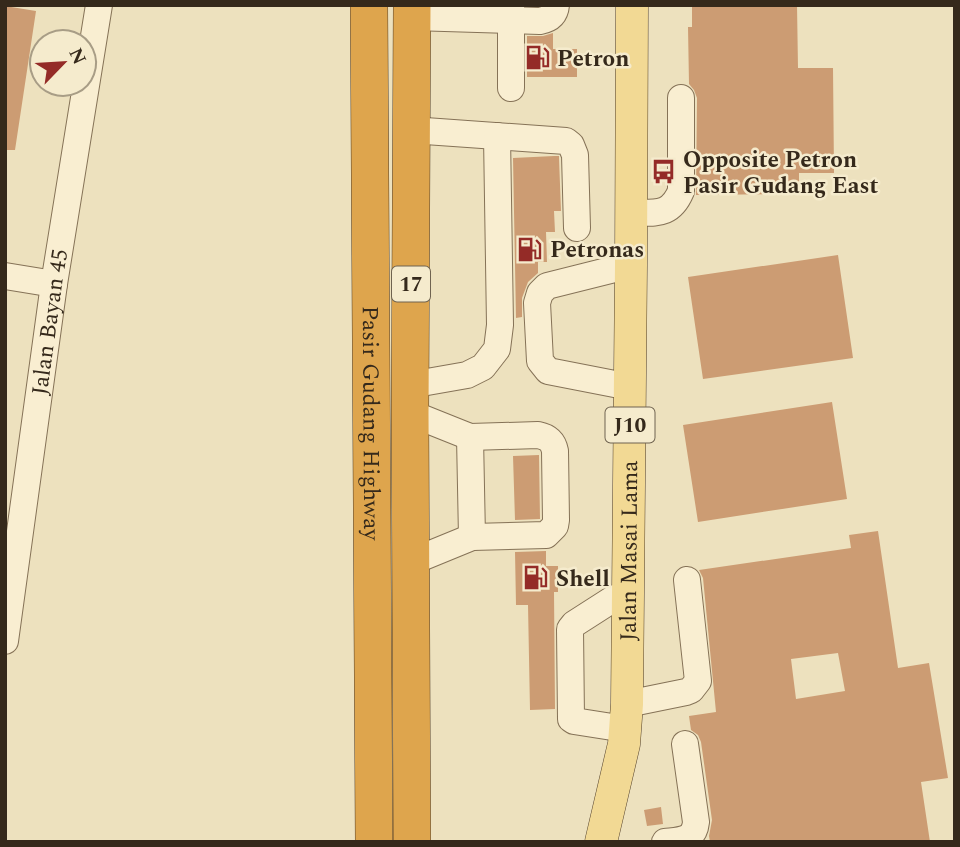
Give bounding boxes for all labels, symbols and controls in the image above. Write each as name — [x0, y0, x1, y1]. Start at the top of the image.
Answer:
north arrow — [28, 28, 98, 98]
place label: Petron — [557, 42, 629, 77]
text: N — [61, 43, 93, 70]
fuel station icon: Petron — [523, 44, 551, 72]
place label: Opposite Petron Pasir Gudang East — [683, 143, 879, 204]
bus stop icon: Opposite Petron Pasir Gudang East — [649, 158, 677, 186]
place label: Petronas — [550, 233, 644, 268]
fuel station icon: Petronas — [516, 235, 544, 263]
street label: Jalan Bayan 45 — [23, 247, 78, 398]
road number: 17 — [392, 266, 430, 302]
street label: Pasir Gudang Highway — [352, 306, 388, 541]
road number: J10 — [606, 408, 654, 442]
street label: Jalan Masai Lama — [612, 460, 648, 641]
place label: Shell — [556, 562, 610, 597]
fuel station icon: Shell — [522, 564, 550, 592]

